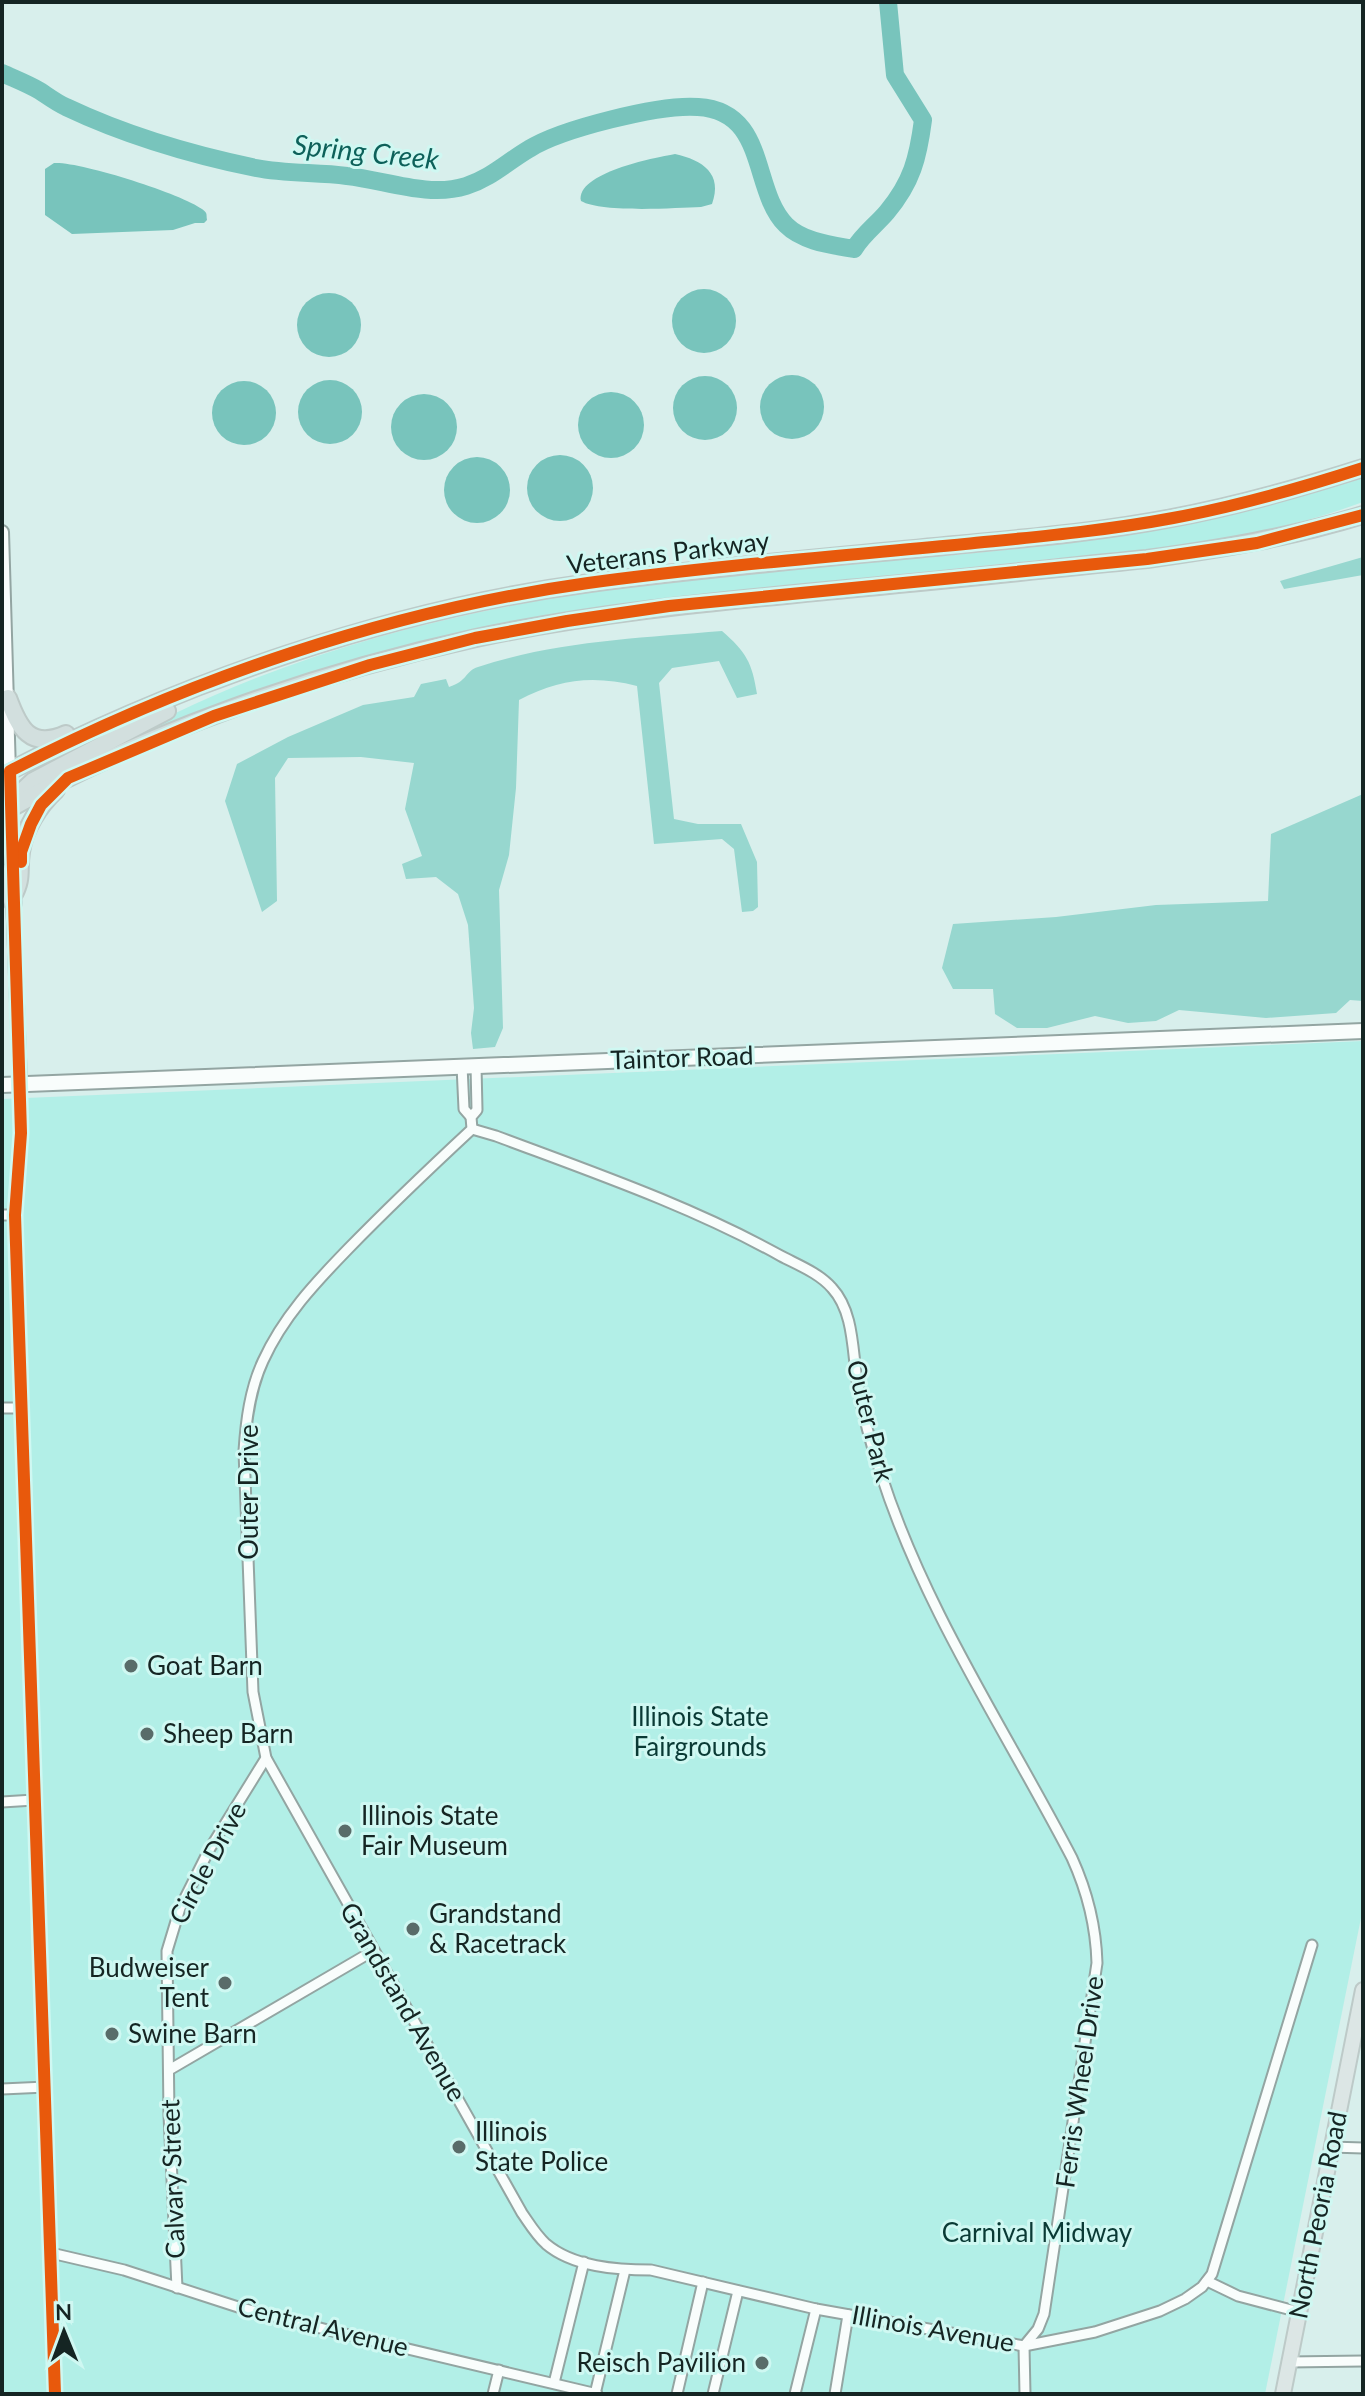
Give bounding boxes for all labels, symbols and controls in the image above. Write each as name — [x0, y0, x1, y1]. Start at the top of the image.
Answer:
water label: Spring Creek — [292, 126, 441, 176]
street label: Veterans Parkway — [565, 524, 772, 580]
street label: Taintor Road — [610, 1039, 754, 1075]
street label: Outer Park — [840, 1357, 902, 1486]
street label: Outer Drive — [232, 1424, 264, 1560]
place label: Goat Barn — [147, 1649, 263, 1681]
marker: Goat Barn — [122, 1657, 140, 1675]
park label: Illinois State Fairgrounds — [631, 1700, 769, 1762]
place label: Sheep Barn — [163, 1717, 294, 1749]
marker: Sheep Barn — [138, 1725, 156, 1743]
street label: Circle Drive — [162, 1796, 253, 1929]
place label: Illinois State Fair Museum — [361, 1799, 508, 1861]
marker: Illinois State Fair Museum — [336, 1822, 354, 1840]
street label: Grandstand Avenue — [334, 1896, 474, 2107]
place label: Grandstand & Racetrack — [429, 1897, 567, 1959]
marker: Grandstand & Racetrack — [404, 1920, 422, 1938]
place label: Budweiser Tent — [89, 1951, 210, 2013]
marker: Budweiser Tent — [216, 1974, 234, 1992]
street label: Ferris Wheel Drive — [1048, 1974, 1110, 2190]
place label: Swine Barn — [128, 2017, 257, 2049]
marker: Swine Barn — [103, 2025, 121, 2043]
street label: Calvary Street — [153, 2098, 191, 2259]
street label: North Peoria Road — [1281, 2108, 1353, 2321]
place label: Illinois State Police — [475, 2115, 608, 2177]
marker: Illinois State Police — [450, 2138, 468, 2156]
park label: Carnival Midway — [942, 2216, 1133, 2248]
street label: Central Avenue — [235, 2289, 412, 2363]
north arrow — [24, 2292, 104, 2372]
text: N — [55, 2298, 72, 2325]
street label: Illinois Avenue — [850, 2298, 1017, 2358]
place label: Reisch Pavilion — [577, 2346, 746, 2378]
marker: Reisch Pavilion — [753, 2354, 771, 2372]

